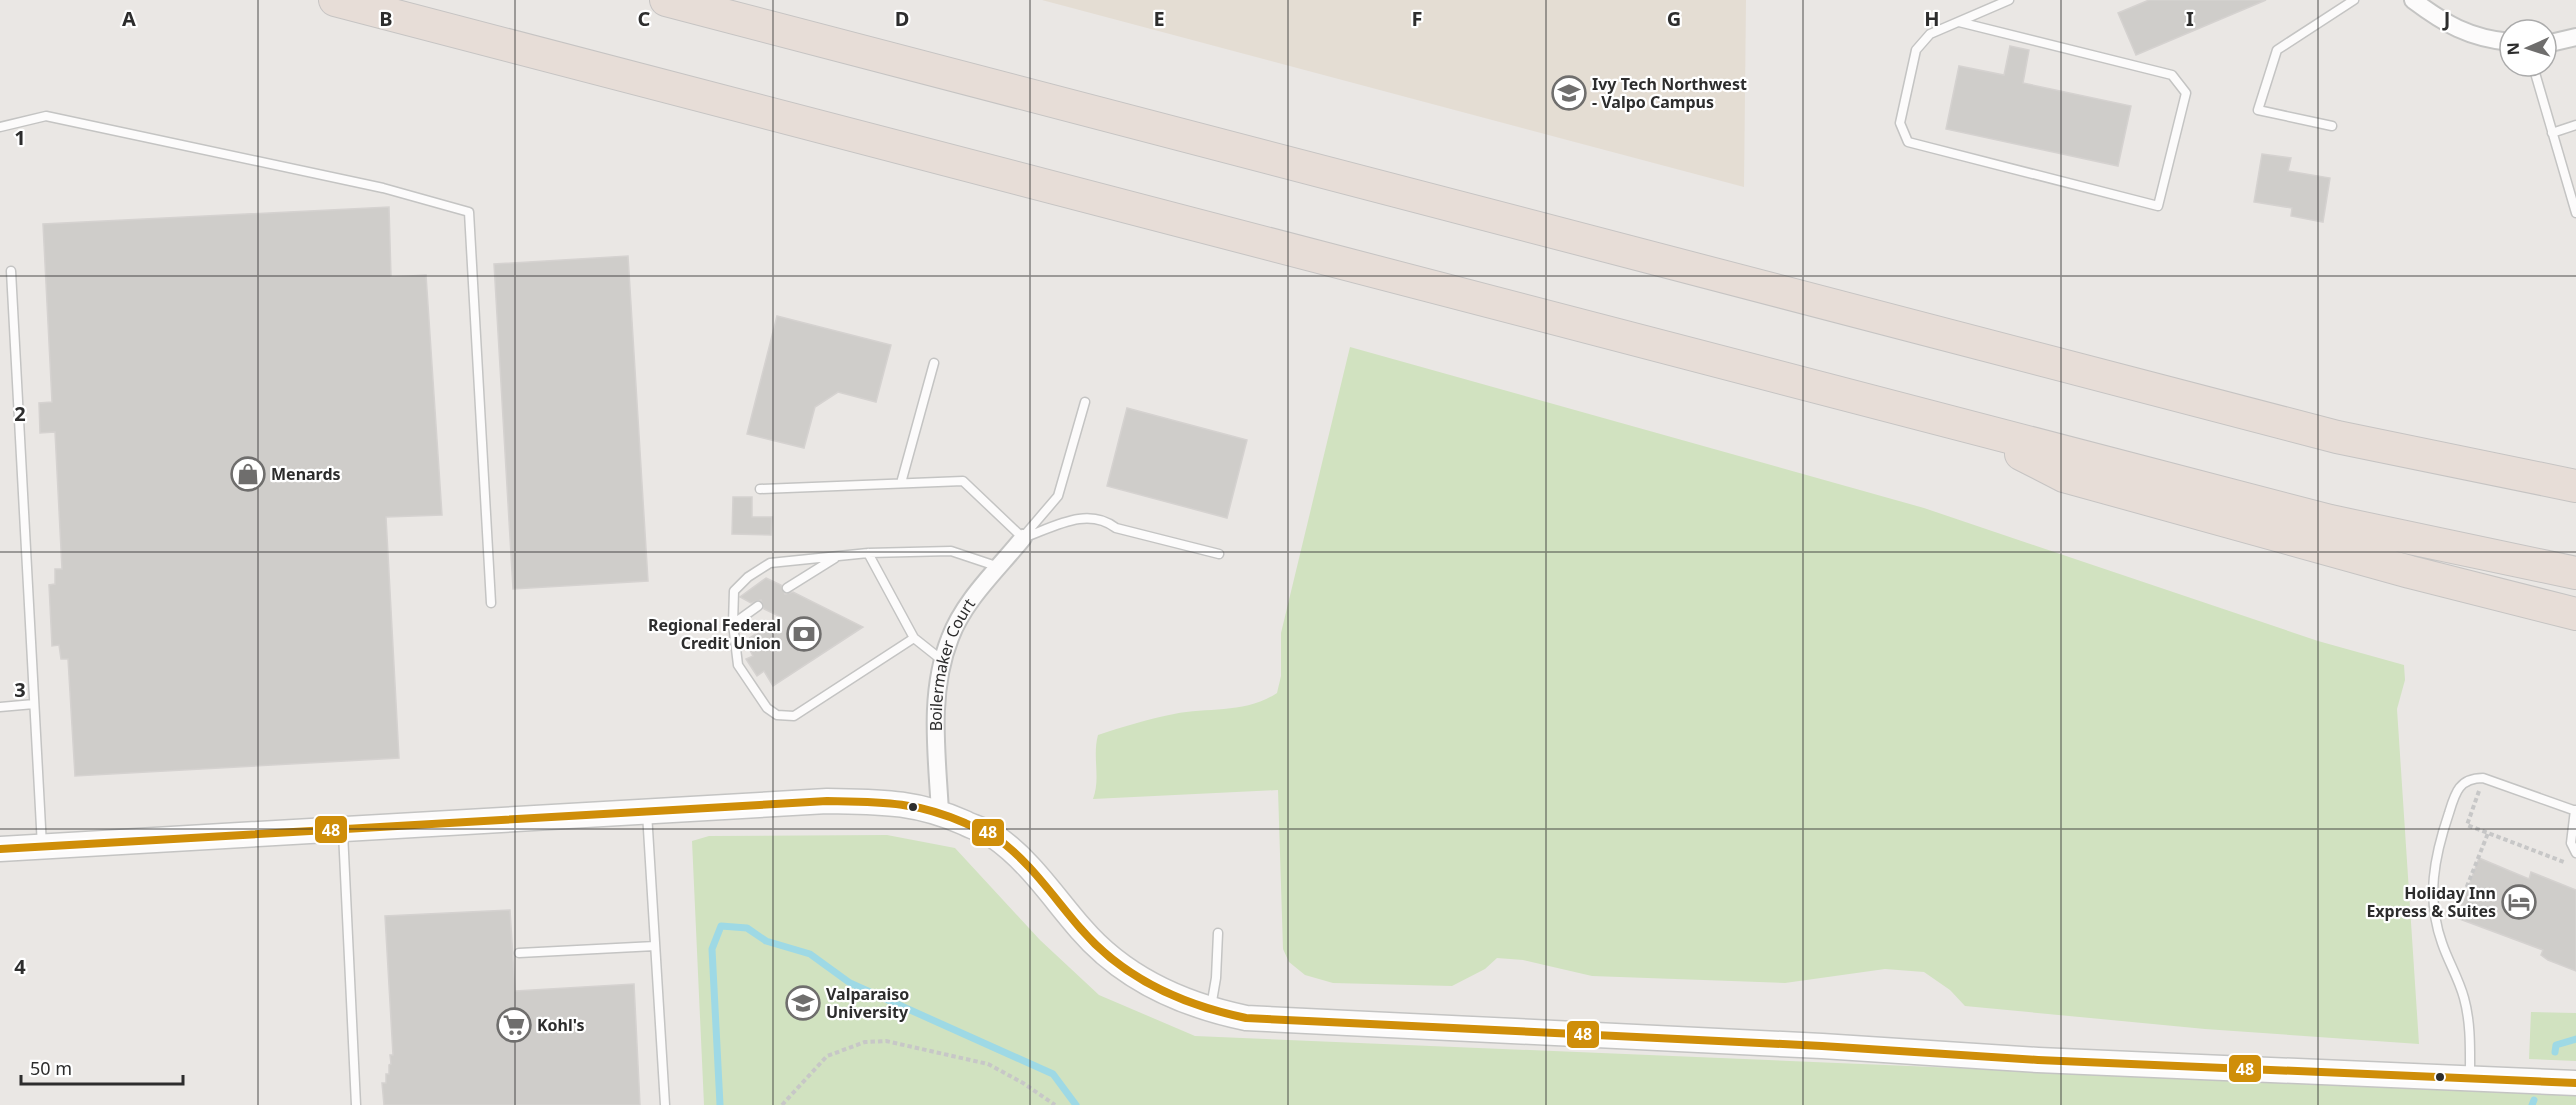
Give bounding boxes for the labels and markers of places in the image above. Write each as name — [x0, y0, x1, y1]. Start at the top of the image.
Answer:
place label: Ivy Tech Northwest - Valpo Campus — [1592, 73, 1747, 113]
school or university icon: Ivy Tech Northwest - Valpo Campus — [1551, 75, 1587, 111]
shop icon: Menards — [230, 456, 266, 492]
place label: Menards — [271, 463, 341, 485]
place label: Regional Federal Credit Union — [648, 614, 781, 654]
bank icon: Regional Federal Credit Union — [786, 616, 822, 652]
unlabelled marker — [907, 801, 919, 813]
place label: Holiday Inn Express & Suites — [2366, 882, 2496, 922]
hotel icon: Holiday Inn Express & Suites — [2501, 884, 2537, 920]
place label: Valparaiso University — [826, 983, 909, 1023]
school or university icon: Valparaiso University — [785, 985, 821, 1021]
supermarket icon: Kohl's — [496, 1007, 532, 1043]
place label: Kohl's — [537, 1014, 585, 1036]
unlabelled marker — [2434, 1071, 2446, 1083]

